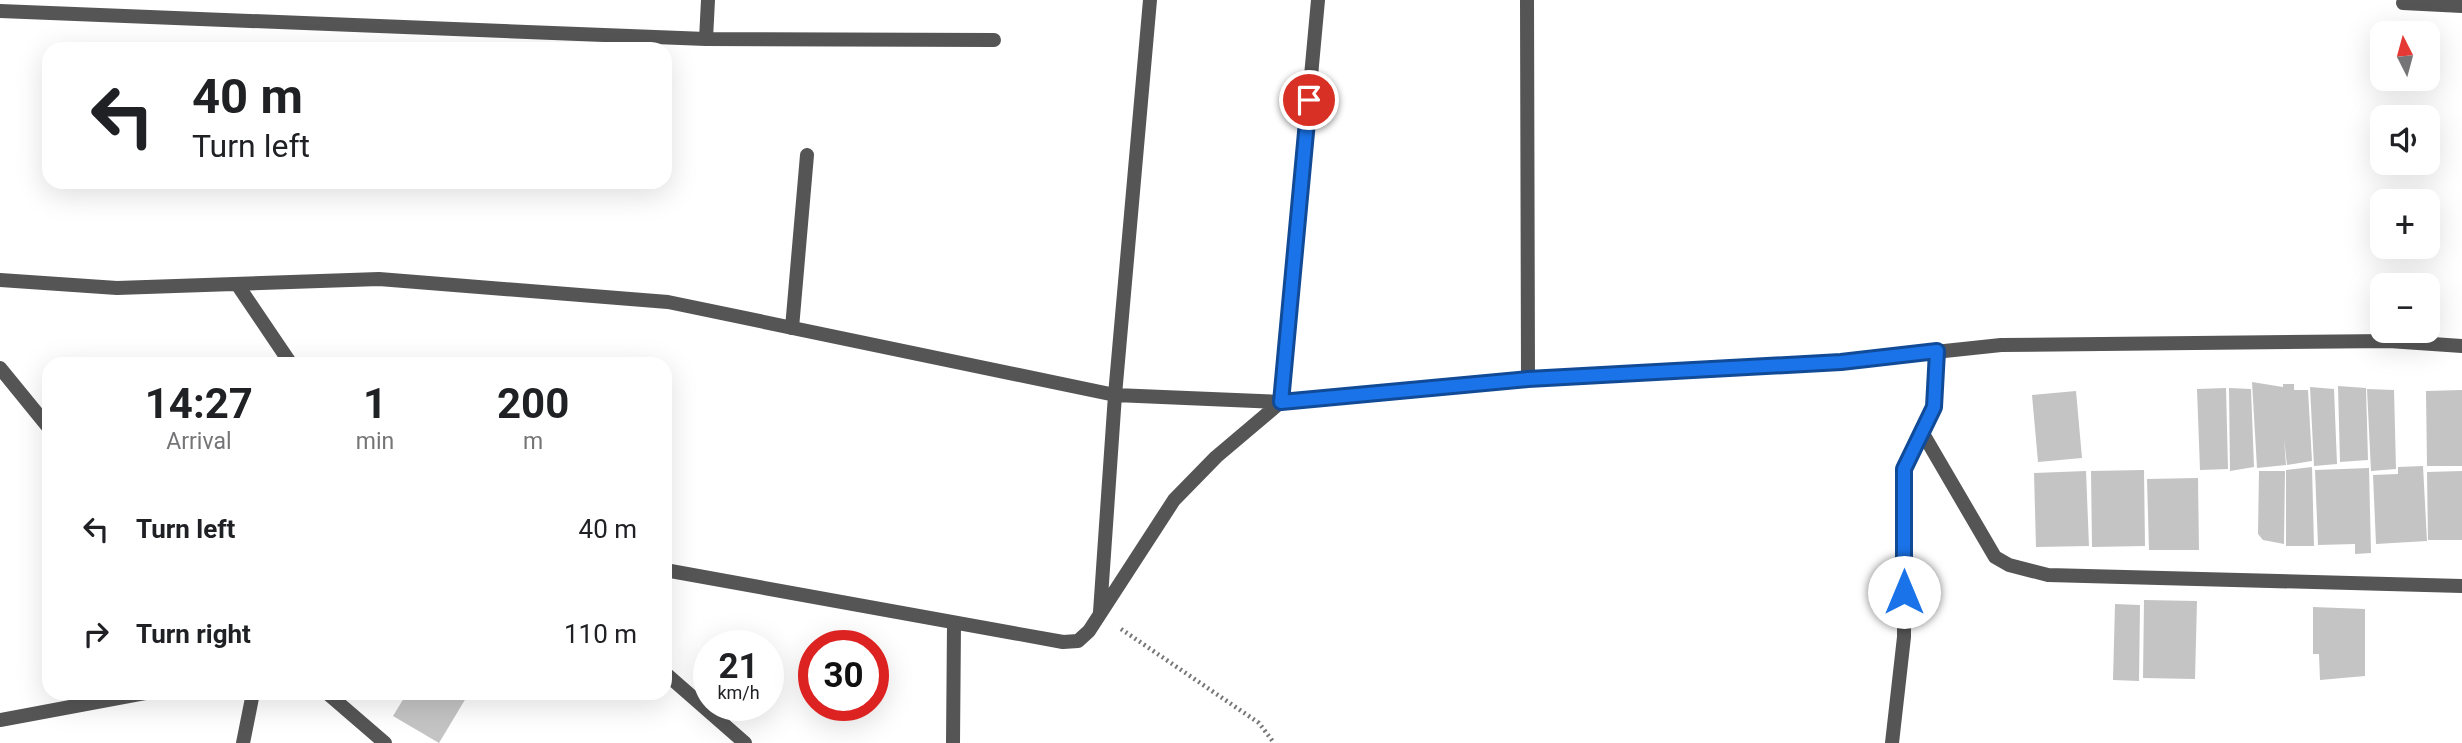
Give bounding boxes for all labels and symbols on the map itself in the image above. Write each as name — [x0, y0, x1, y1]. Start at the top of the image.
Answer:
north arrow — [2370, 21, 2440, 91]
pin — [1279, 70, 1339, 130]
position arrow — [1867, 555, 1941, 629]
speed limit sign: 30 — [798, 630, 889, 721]

